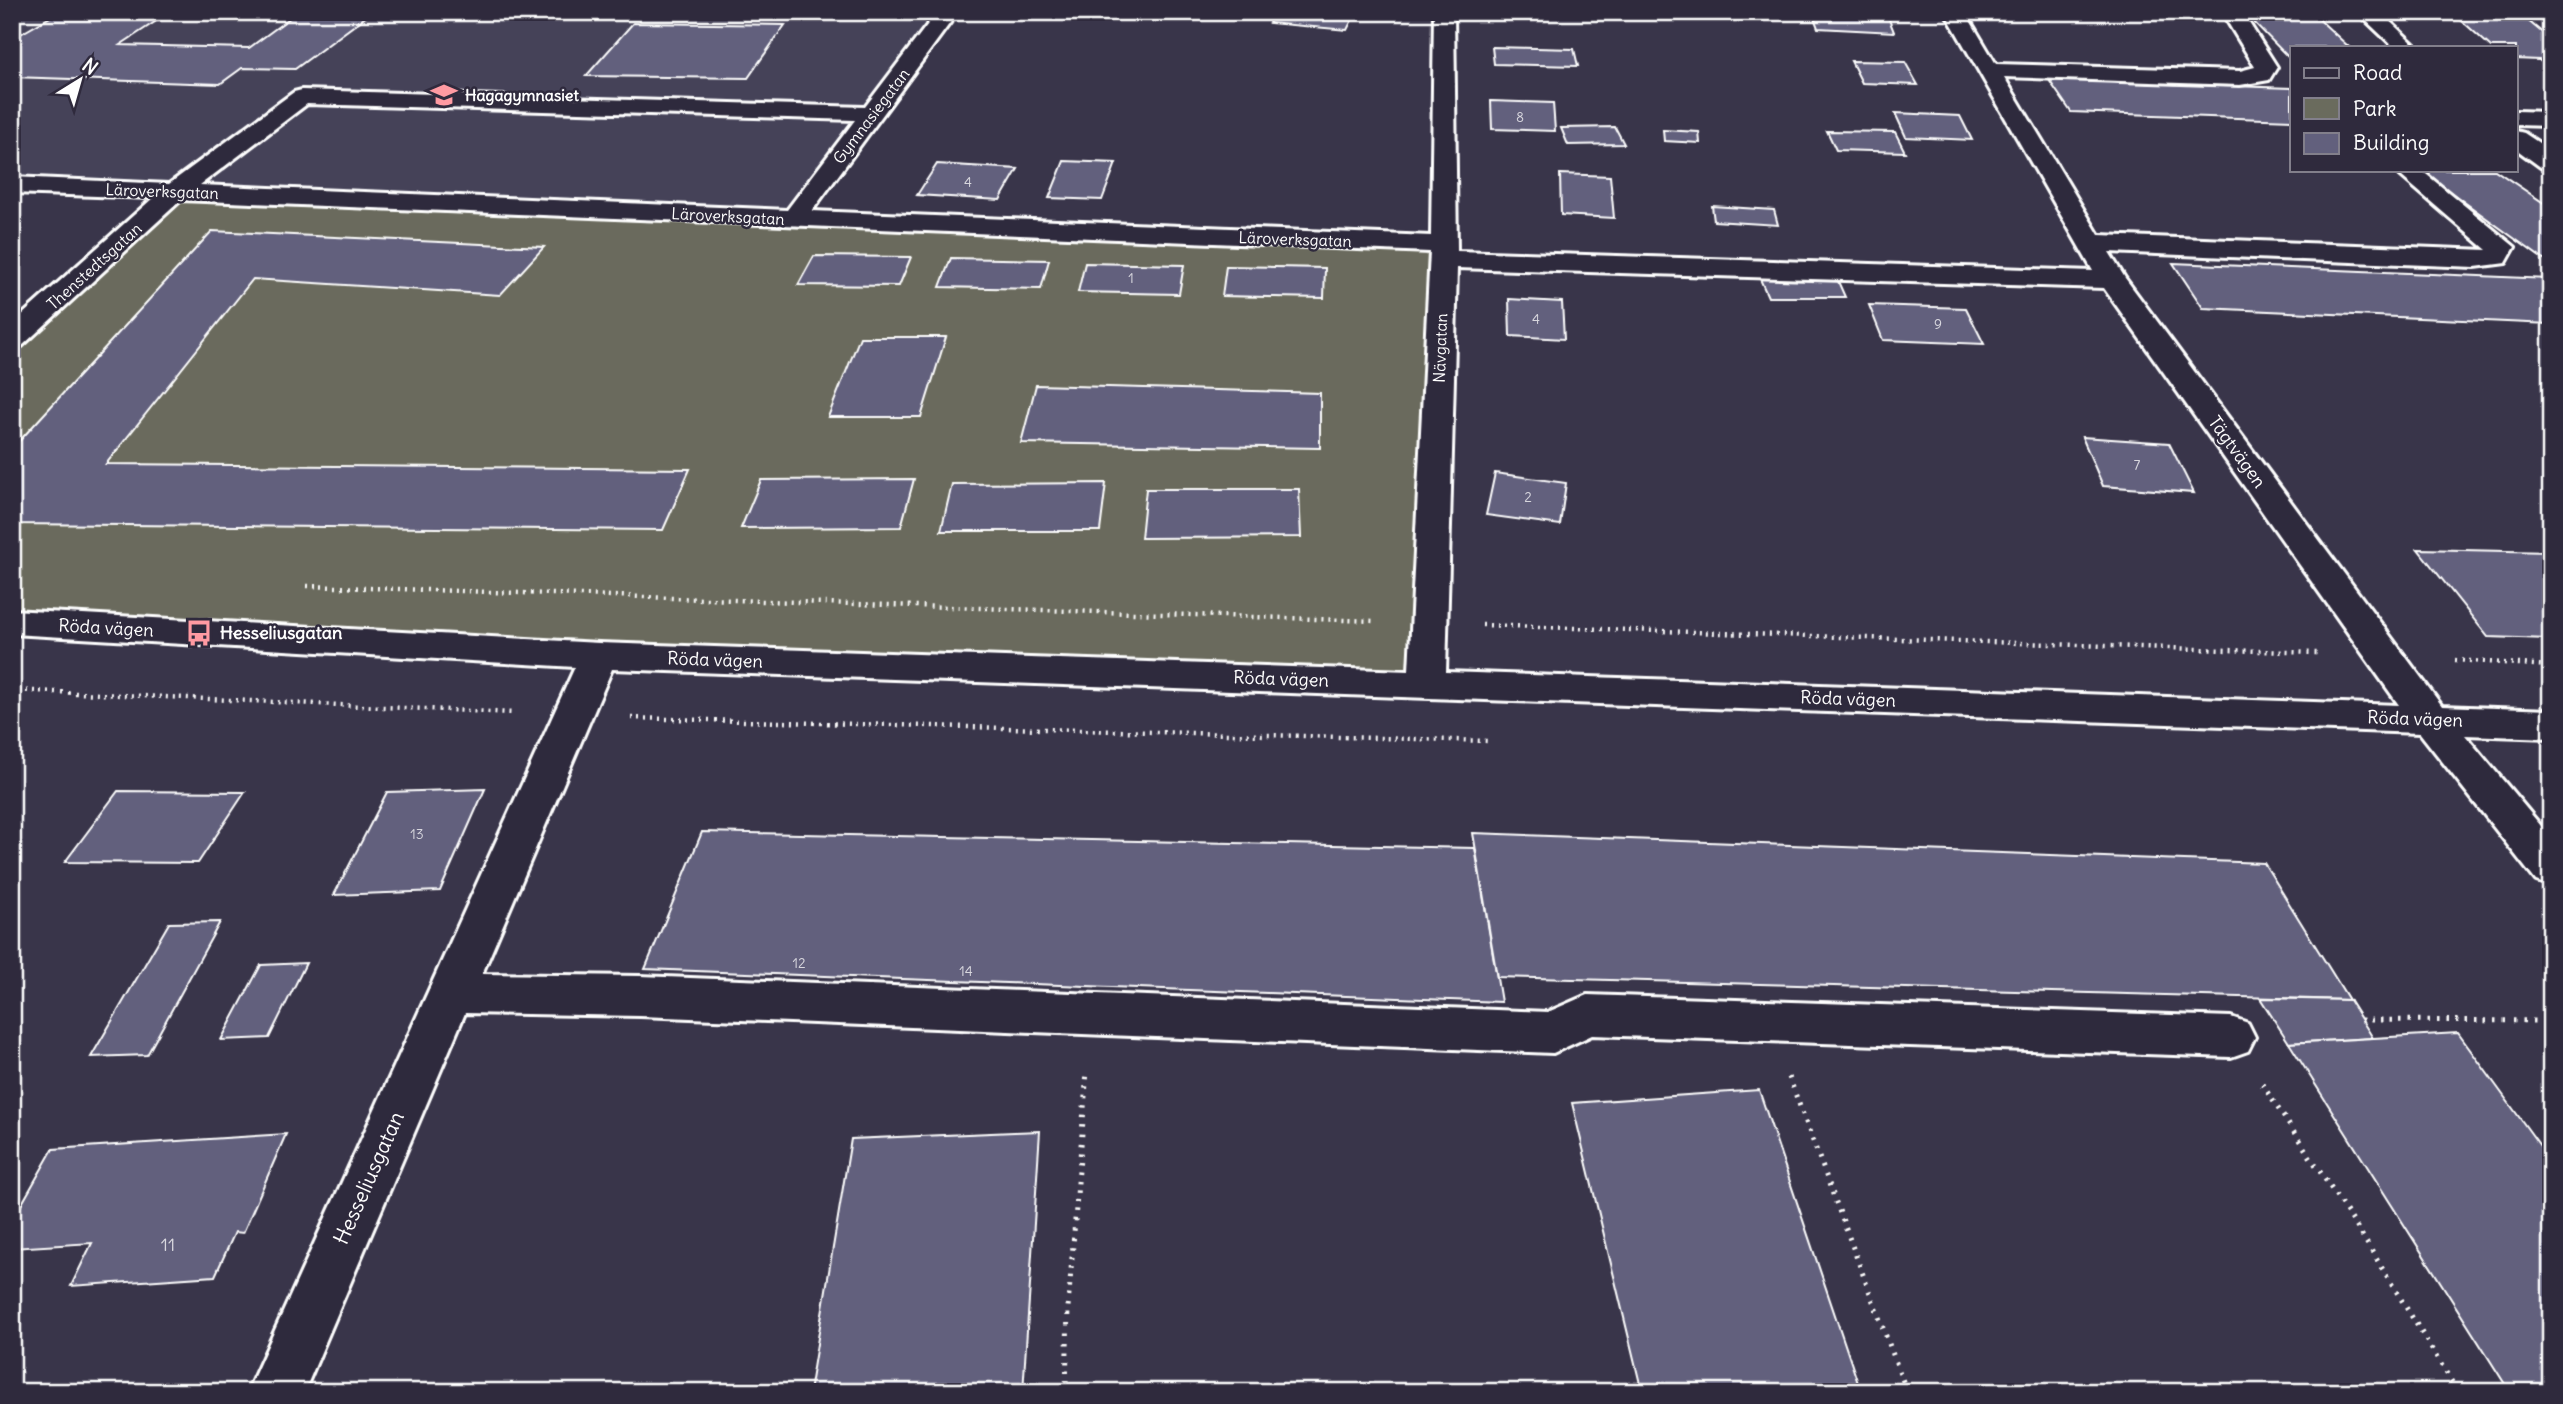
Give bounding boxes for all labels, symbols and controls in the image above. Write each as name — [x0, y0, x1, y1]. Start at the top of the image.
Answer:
north arrow — [46, 46, 116, 116]
legend — [2290, 46, 2518, 172]
text: N — [78, 53, 103, 80]
text: Road — [2353, 59, 2402, 86]
street label: Gymnasiegatan — [829, 64, 913, 168]
school or university icon: Hagagymnasiet — [429, 80, 459, 110]
place label: Hagagymnasiet — [465, 85, 579, 106]
text: Park — [2353, 95, 2396, 122]
house number: 8 — [1516, 108, 1524, 126]
text: Building — [2353, 129, 2429, 156]
house number: 4 — [964, 173, 972, 191]
street label: Läroverksgatan — [105, 179, 219, 203]
street label: Läroverksgatan — [671, 203, 785, 229]
street label: Thenstedtsgatan — [43, 218, 145, 314]
street label: Läroverksgatan — [1238, 227, 1352, 251]
house number: 1 — [1128, 269, 1134, 287]
house number: 4 — [1532, 310, 1540, 328]
street label: Nävgatan — [1429, 313, 1451, 383]
house number: 9 — [1934, 315, 1942, 333]
street label: Tägtvägen — [2204, 411, 2271, 492]
house number: 7 — [2134, 456, 2141, 474]
house number: 2 — [1524, 488, 1532, 506]
street label: Röda vägen — [58, 614, 154, 641]
bus stop icon: Hesseliusgatan — [184, 618, 214, 648]
place label: Hesseliusgatan — [220, 621, 343, 644]
street label: Röda vägen — [667, 646, 763, 673]
street label: Röda vägen — [1233, 665, 1329, 692]
street label: Röda vägen — [1800, 685, 1896, 712]
street label: Röda vägen — [2367, 705, 2463, 732]
house number: 13 — [410, 825, 424, 843]
house number: 12 — [792, 954, 806, 972]
house number: 14 — [959, 962, 973, 980]
street label: Hesseliusgatan — [327, 1107, 410, 1249]
house number: 11 — [161, 1233, 175, 1256]

